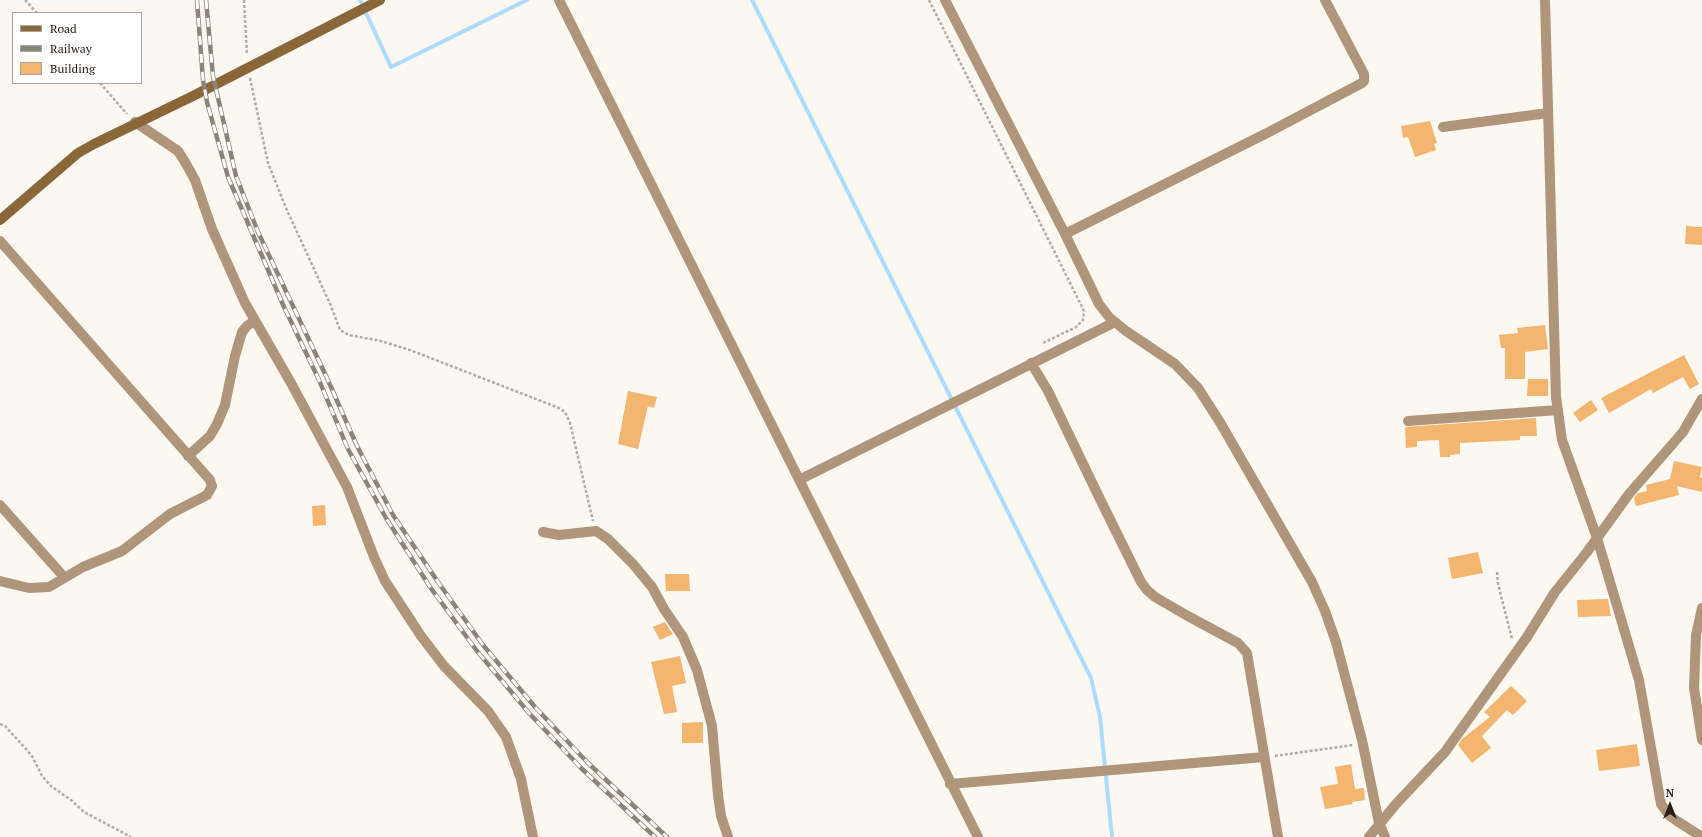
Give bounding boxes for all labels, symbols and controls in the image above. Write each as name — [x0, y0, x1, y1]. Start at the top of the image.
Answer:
legend — [12, 12, 142, 84]
text: Road — [50, 21, 77, 36]
text: Railway — [50, 41, 92, 56]
text: Building — [50, 61, 95, 76]
north arrow — [1650, 785, 1690, 825]
text: N — [1666, 786, 1674, 800]

